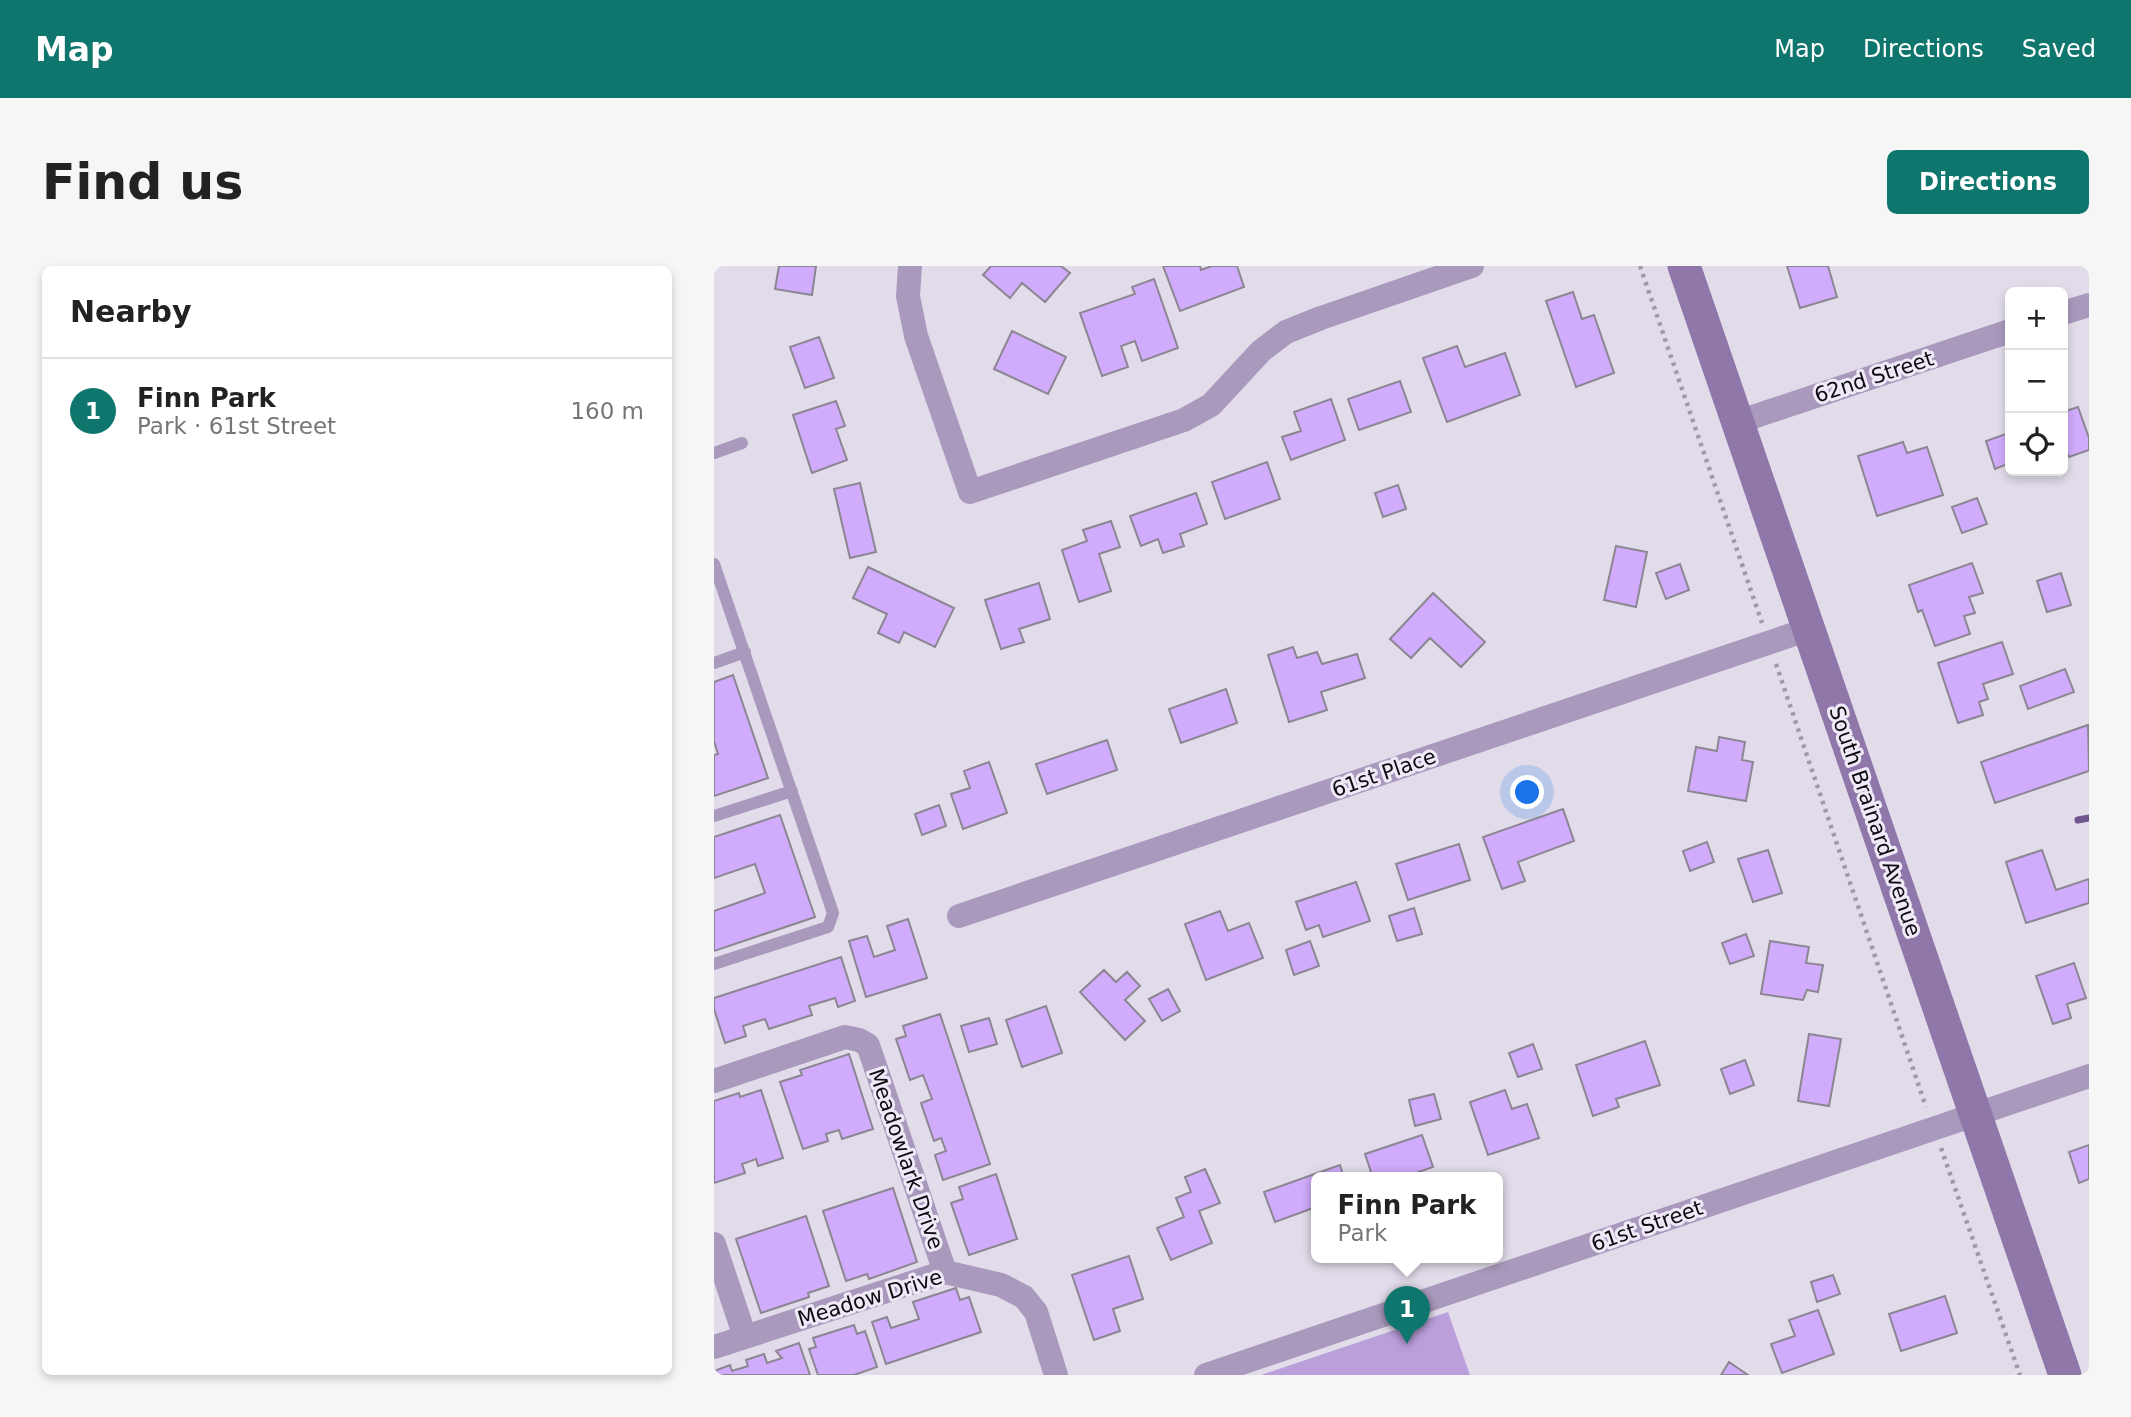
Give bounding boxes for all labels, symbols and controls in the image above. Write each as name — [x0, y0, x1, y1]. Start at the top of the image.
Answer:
text: Map — [35, 30, 114, 69]
text: Map — [1774, 35, 1825, 63]
text: Directions — [1863, 35, 1984, 63]
text: Saved — [2022, 35, 2096, 63]
button: Directions — [1887, 150, 2089, 214]
text: Find us — [42, 154, 243, 211]
map controls — [2005, 287, 2068, 476]
button: + — [2005, 287, 2068, 350]
text: Nearby — [70, 294, 192, 329]
street label: 62nd Street — [1811, 346, 1937, 408]
button: − — [2005, 350, 2068, 413]
text: Finn Park — [137, 383, 276, 413]
text: 1 — [85, 398, 101, 424]
text: 160 m — [570, 398, 644, 424]
text: Park · 61st Street — [137, 413, 336, 439]
button: locate — [2005, 413, 2068, 476]
street label: South Brainard Avenue — [1824, 703, 1926, 939]
street label: 61st Place — [1329, 744, 1439, 802]
your location — [1510, 775, 1544, 809]
street label: Meadowlark Drive — [864, 1066, 948, 1252]
popup — [1311, 1172, 1503, 1263]
text: Finn Park — [1338, 1190, 1476, 1220]
street label: 61st Street — [1588, 1196, 1706, 1256]
text: Park — [1338, 1220, 1387, 1246]
street label: Meadow Drive — [795, 1265, 945, 1331]
pin: 1 — [1384, 1286, 1430, 1344]

